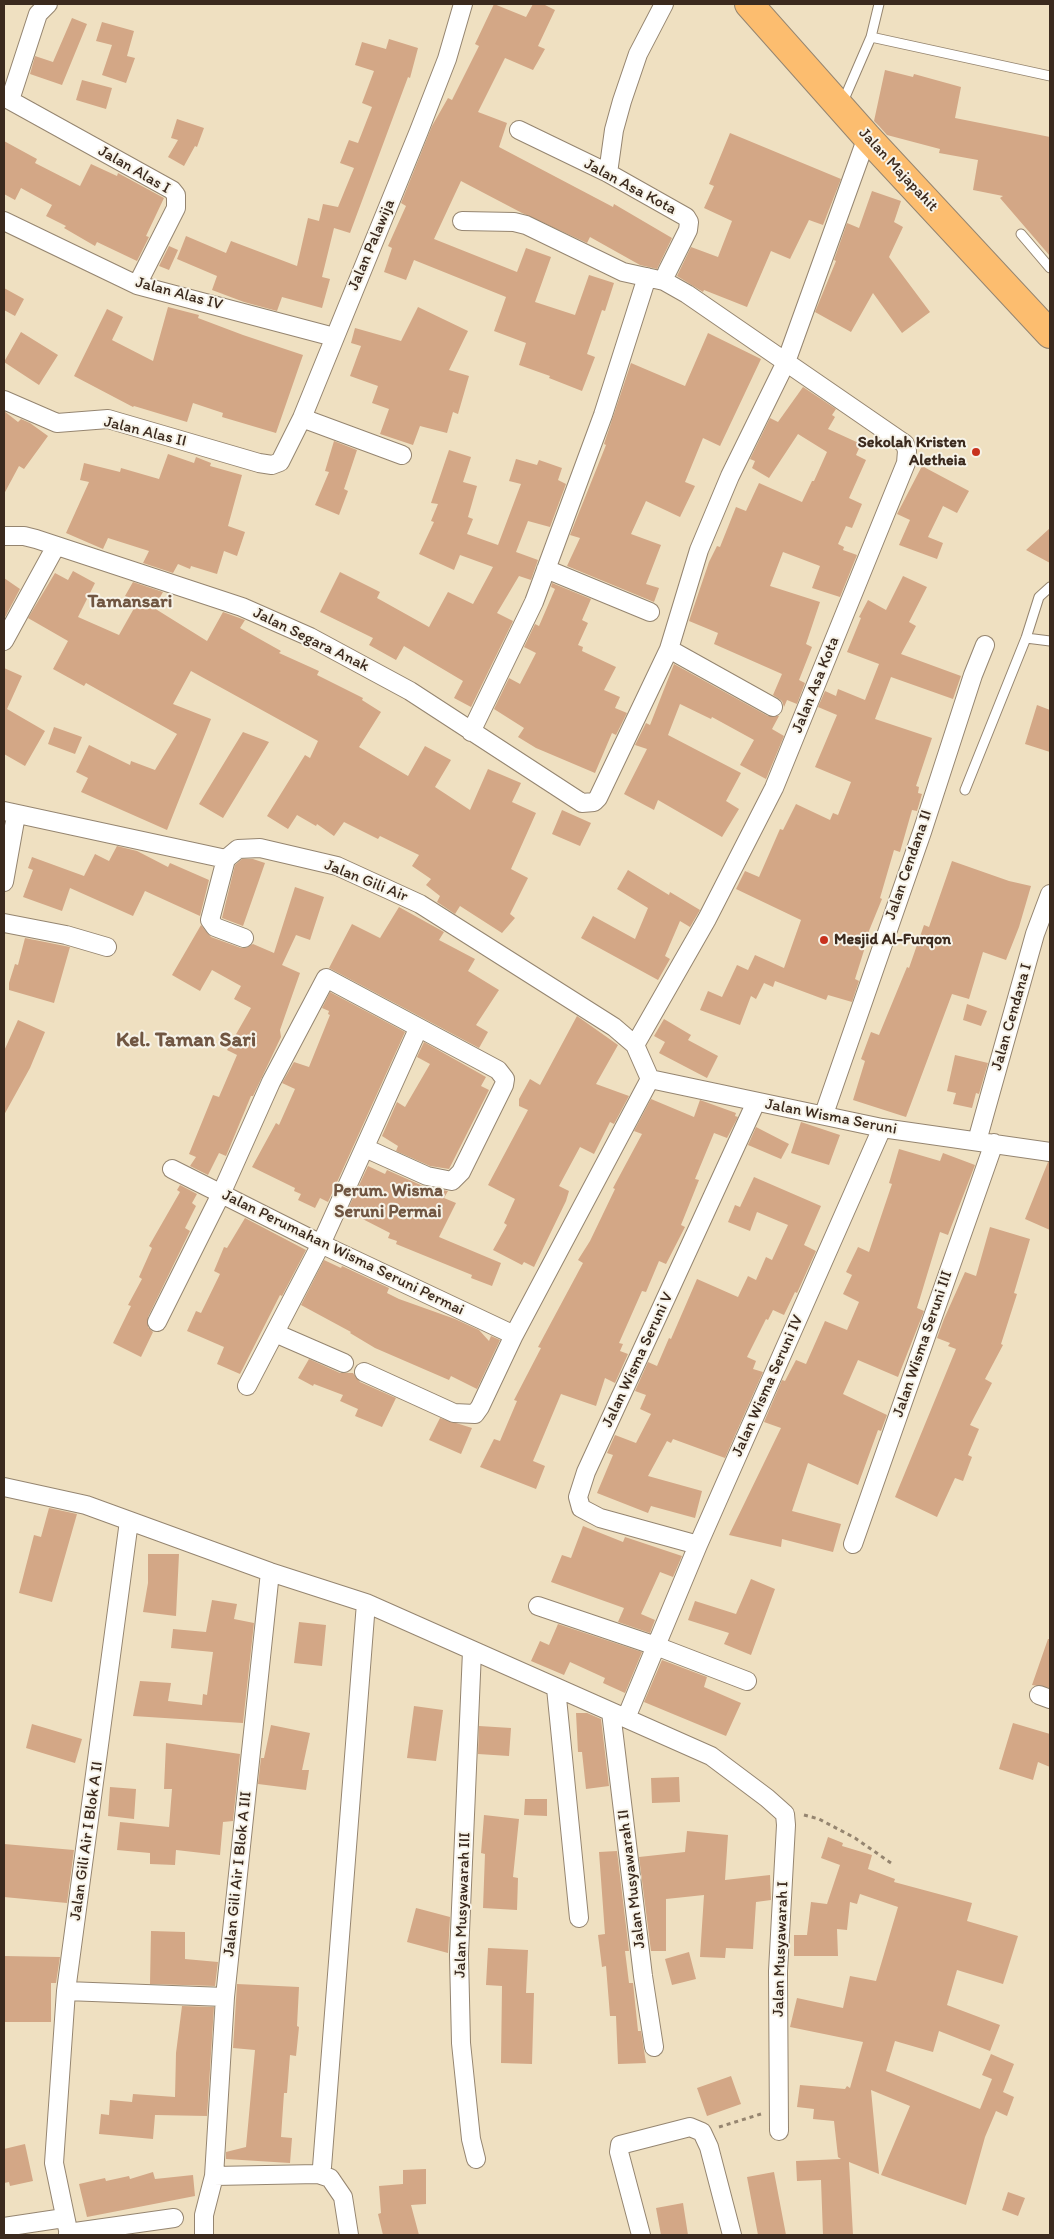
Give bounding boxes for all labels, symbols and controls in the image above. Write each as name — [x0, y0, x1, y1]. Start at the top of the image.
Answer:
street label: Jalan Majapahit — [854, 124, 942, 216]
street label: Jalan Alas I — [95, 142, 173, 198]
street label: Jalan Asa Kota — [581, 155, 679, 219]
street label: Jalan Palawija — [344, 197, 400, 293]
street label: Jalan Alas IV — [133, 273, 225, 315]
street label: Jalan Alas II — [102, 412, 188, 452]
place label: Sekolah Kristen Aletheia — [858, 433, 966, 471]
marker: Sekolah Kristen Aletheia — [970, 446, 982, 458]
district label: Tamansari — [88, 591, 172, 613]
street label: Jalan Segara Anak — [250, 604, 372, 676]
street label: Jalan Asa Kota — [788, 634, 844, 736]
street label: Jalan Cendana II — [881, 808, 937, 922]
street label: Jalan Gili Air — [321, 856, 411, 906]
place label: Mesjid Al-Furqon — [834, 930, 951, 950]
marker: Mesjid Al-Furqon — [818, 934, 830, 946]
street label: Jalan Cendana I — [988, 961, 1036, 1073]
district label: Kel. Taman Sari — [116, 1028, 256, 1054]
street label: Jalan Wisma Seruni — [763, 1095, 899, 1139]
district label: Perum. Wisma Seruni Permai — [333, 1180, 443, 1222]
street label: Jalan Perumahan Wisma Seruni Permai — [219, 1186, 467, 1320]
street label: Jalan Wisma Seruni III — [889, 1268, 957, 1420]
street label: Jalan Wisma Seruni V — [598, 1289, 678, 1431]
street label: Jalan Wisma Seruni IV — [728, 1312, 808, 1460]
street label: Jalan Gili Air I Blok A II — [66, 1760, 108, 1922]
street label: Jalan Gili Air I Blok A III — [220, 1790, 256, 1958]
street label: Jalan Musyawarah II — [614, 1808, 650, 1950]
street label: Jalan Musyawarah III — [451, 1832, 475, 1978]
street label: Jalan Musyawarah I — [769, 1881, 793, 2017]

